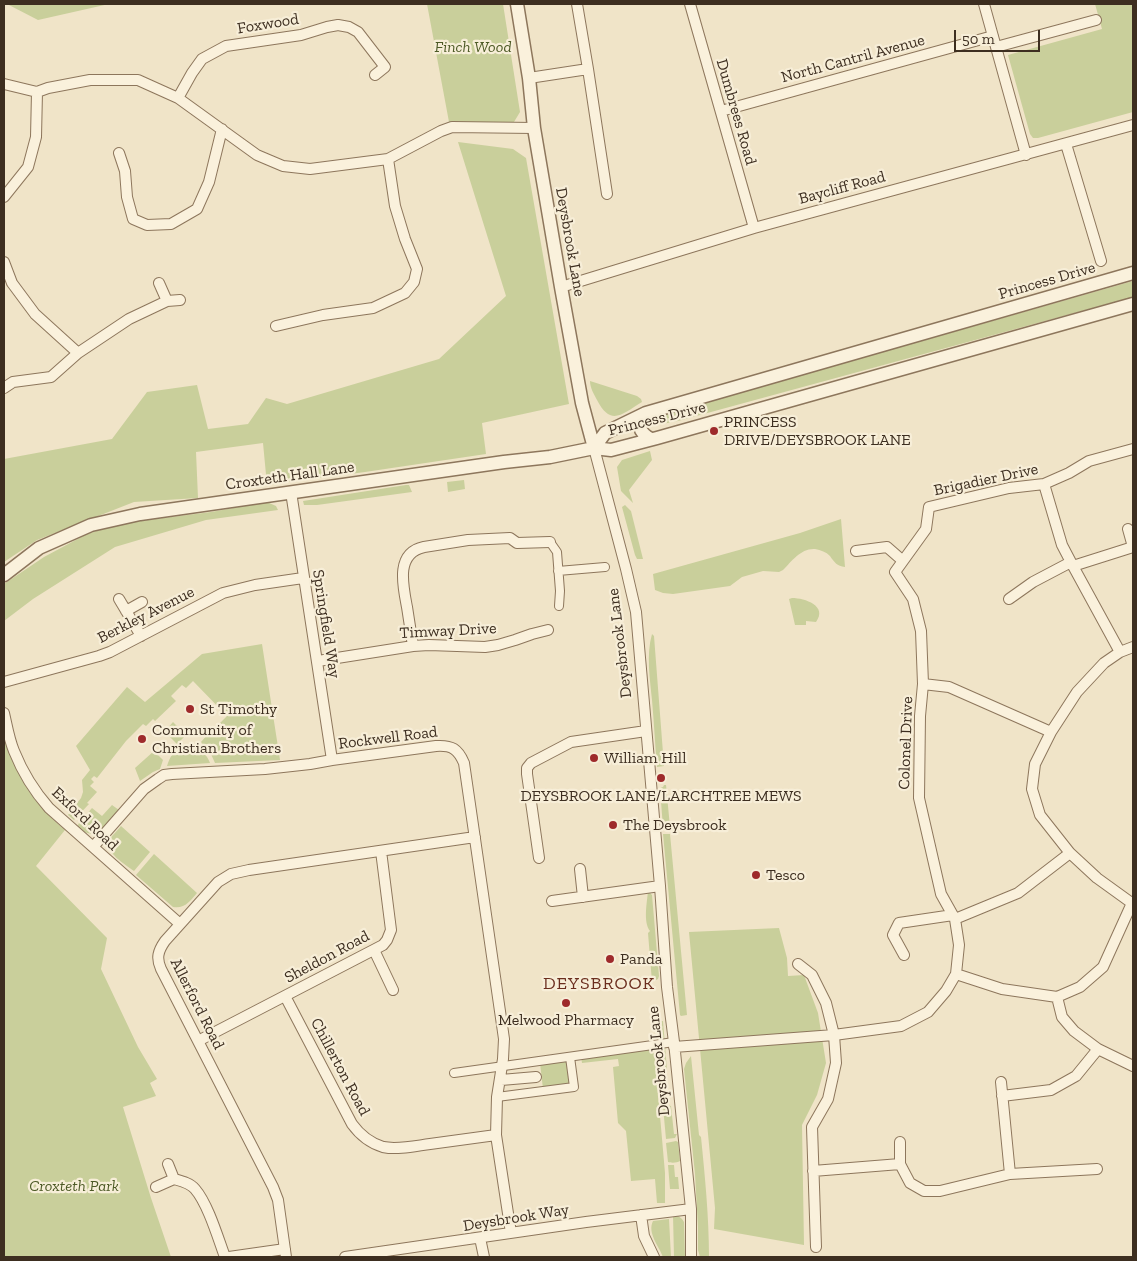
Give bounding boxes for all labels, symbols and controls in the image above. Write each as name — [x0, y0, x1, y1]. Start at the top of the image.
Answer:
street label: Foxwood — [236, 10, 300, 38]
scale bar — [957, 20, 1043, 52]
text: 50 m — [962, 30, 995, 48]
street label: North Cantril Avenue — [779, 31, 927, 87]
park label: Finch Wood — [434, 37, 512, 57]
street label: Dumbrees Road — [712, 57, 760, 167]
street label: Baycliff Road — [797, 167, 887, 209]
street label: Deysbrook Lane — [551, 186, 589, 298]
street label: Princess Drive — [996, 258, 1098, 304]
street label: Princess Drive — [606, 398, 708, 440]
place label: PRINCESS DRIVE/DEYSBROOK LANE — [724, 412, 911, 450]
marker: PRINCESS DRIVE/DEYSBROOK LANE — [708, 425, 720, 437]
street label: Croxteth Hall Lane — [224, 457, 356, 495]
street label: Brigadier Drive — [932, 460, 1040, 500]
street label: Springfield Way — [308, 568, 344, 680]
street label: Berkley Avenue — [94, 582, 198, 648]
street label: Deysbrook Lane — [604, 587, 636, 699]
street label: Timway Drive — [399, 619, 497, 643]
street label: Colonel Drive — [895, 696, 917, 790]
place label: St Timothy — [200, 699, 277, 719]
marker: St Timothy — [184, 703, 196, 715]
place label: Community of Christian Brothers — [152, 720, 281, 758]
street label: Rockwell Road — [337, 722, 439, 754]
marker: Community of Christian Brothers — [136, 733, 148, 745]
place label: William Hill — [604, 748, 686, 768]
marker: William Hill — [588, 752, 600, 764]
marker: DEYSBROOK LANE/LARCHTREE MEWS — [655, 772, 667, 784]
street label: Exford Road — [48, 783, 122, 855]
place label: DEYSBROOK LANE/LARCHTREE MEWS — [520, 786, 802, 806]
place label: The Deysbrook — [623, 815, 727, 835]
marker: The Deysbrook — [607, 819, 619, 831]
place label: Tesco — [766, 865, 805, 885]
marker: Tesco — [750, 869, 762, 881]
street label: Sheldon Road — [281, 927, 373, 987]
place label: Panda — [620, 949, 662, 969]
marker: Panda — [604, 953, 616, 965]
street label: Allerford Road — [166, 955, 228, 1053]
district label: DEYSBROOK — [542, 973, 656, 995]
marker: Melwood Pharmacy — [560, 997, 572, 1009]
street label: Deysbrook Lane — [644, 1005, 674, 1117]
place label: Melwood Pharmacy — [498, 1010, 634, 1030]
street label: Chillerton Road — [306, 1015, 374, 1119]
park label: Croxteth Park — [29, 1176, 119, 1196]
street label: Deysbrook Way — [462, 1200, 570, 1236]

